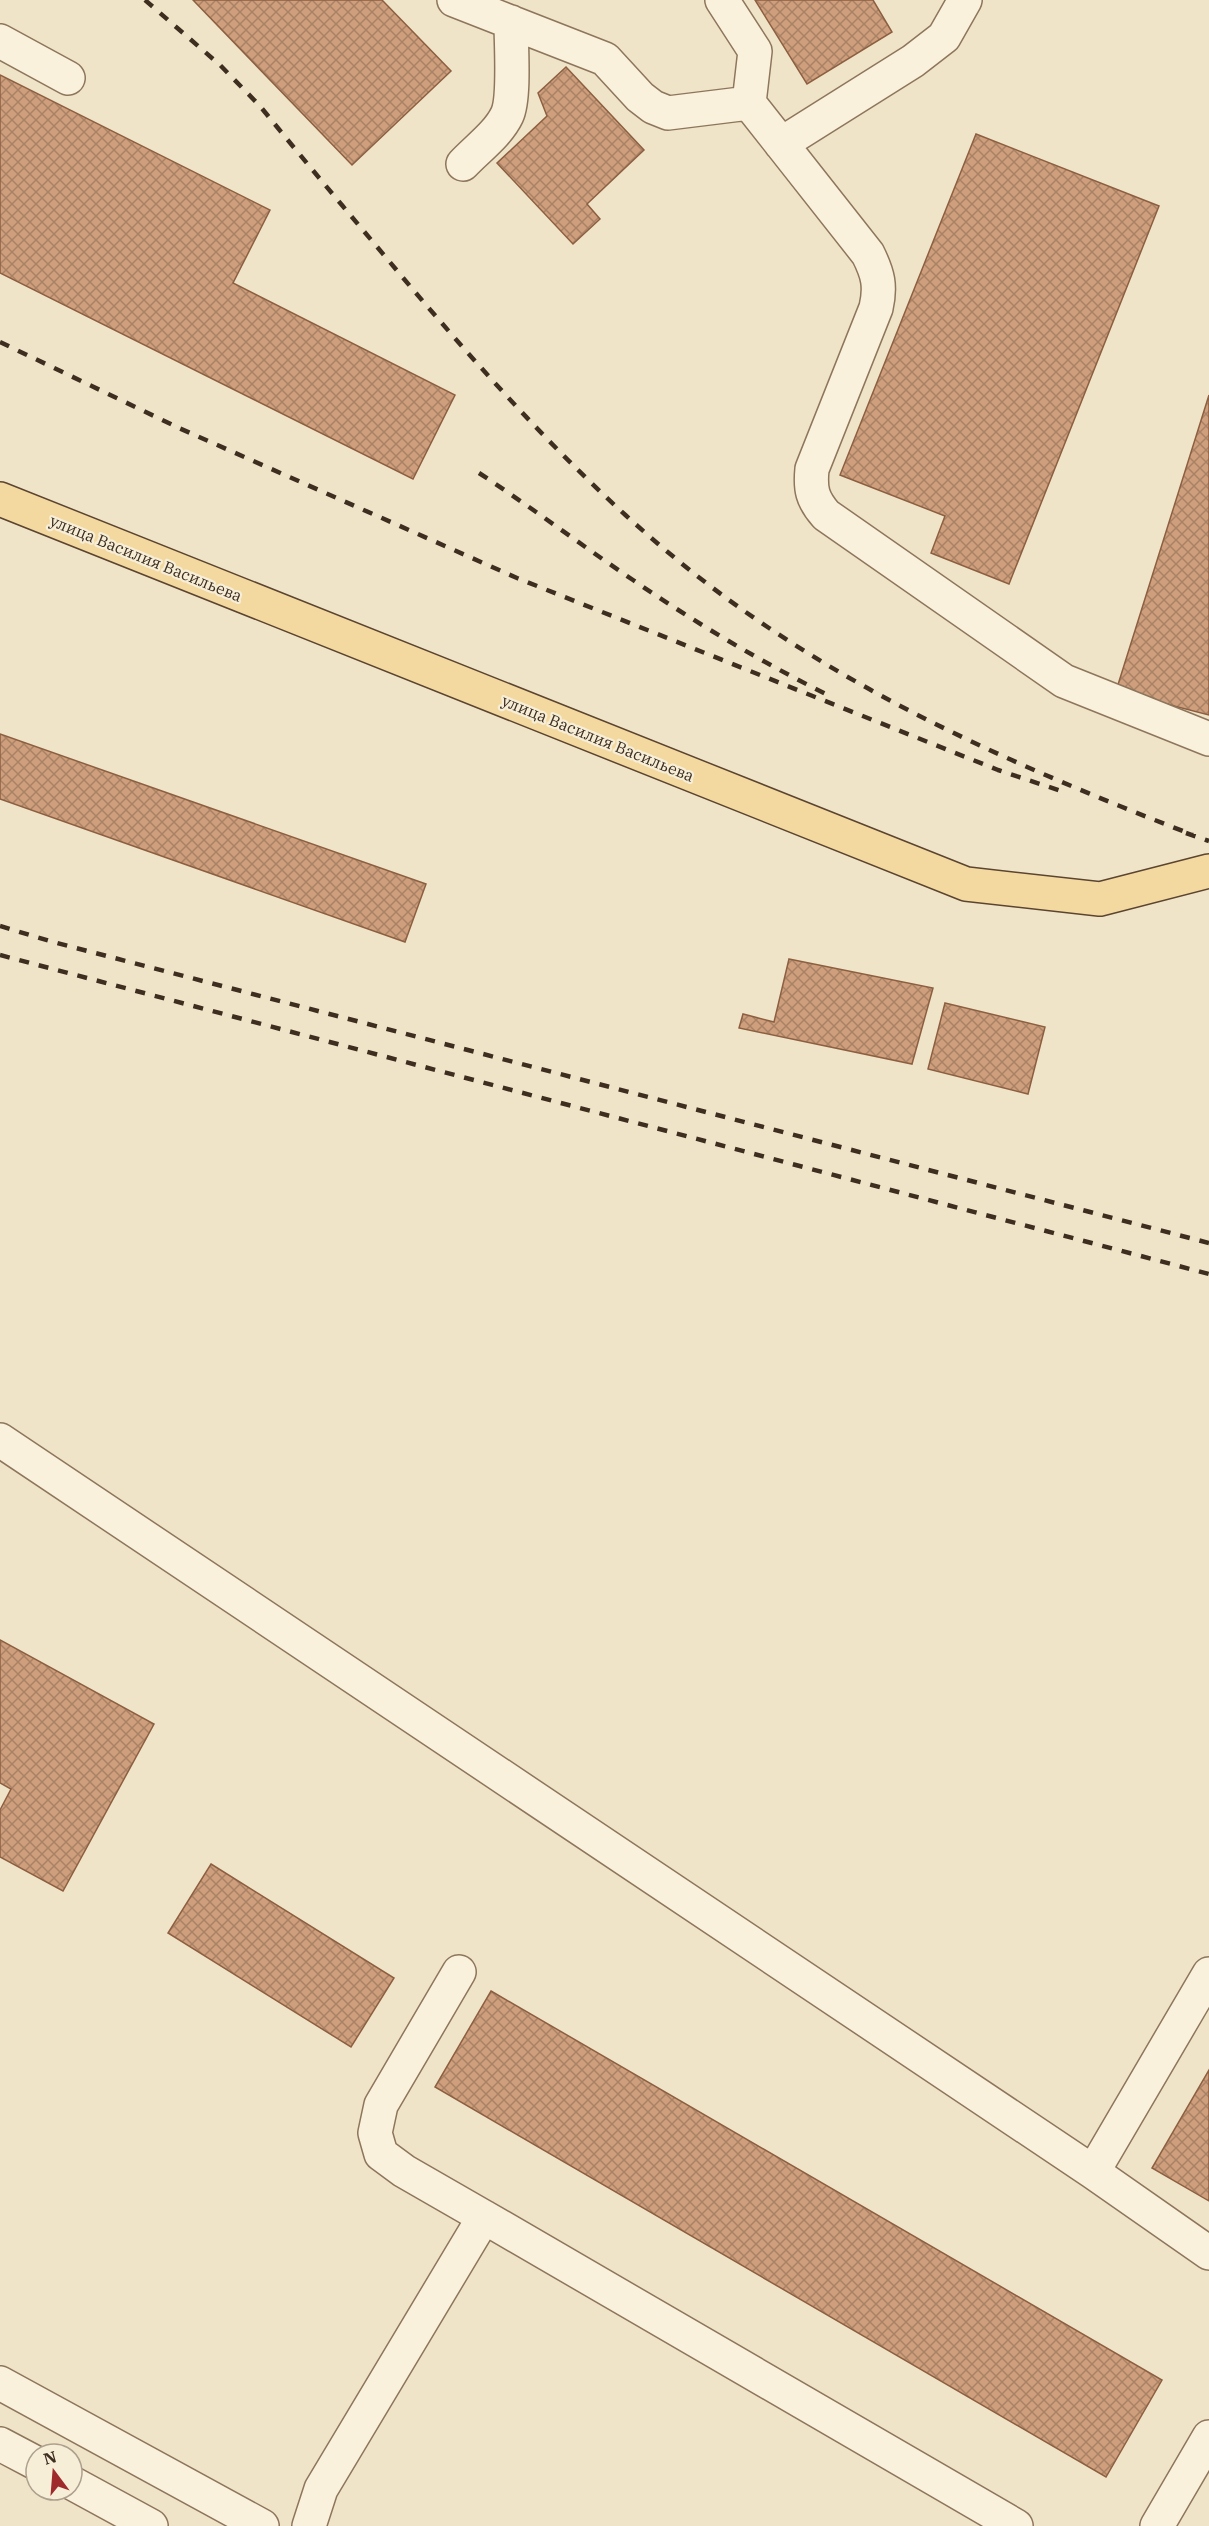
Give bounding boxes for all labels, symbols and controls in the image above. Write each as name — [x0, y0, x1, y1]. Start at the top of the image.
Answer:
street label: улица Василия Васильева — [47, 510, 245, 606]
street label: улица Василия Васильева — [499, 690, 697, 786]
north arrow — [24, 2442, 84, 2502]
text: N — [41, 2446, 59, 2469]

